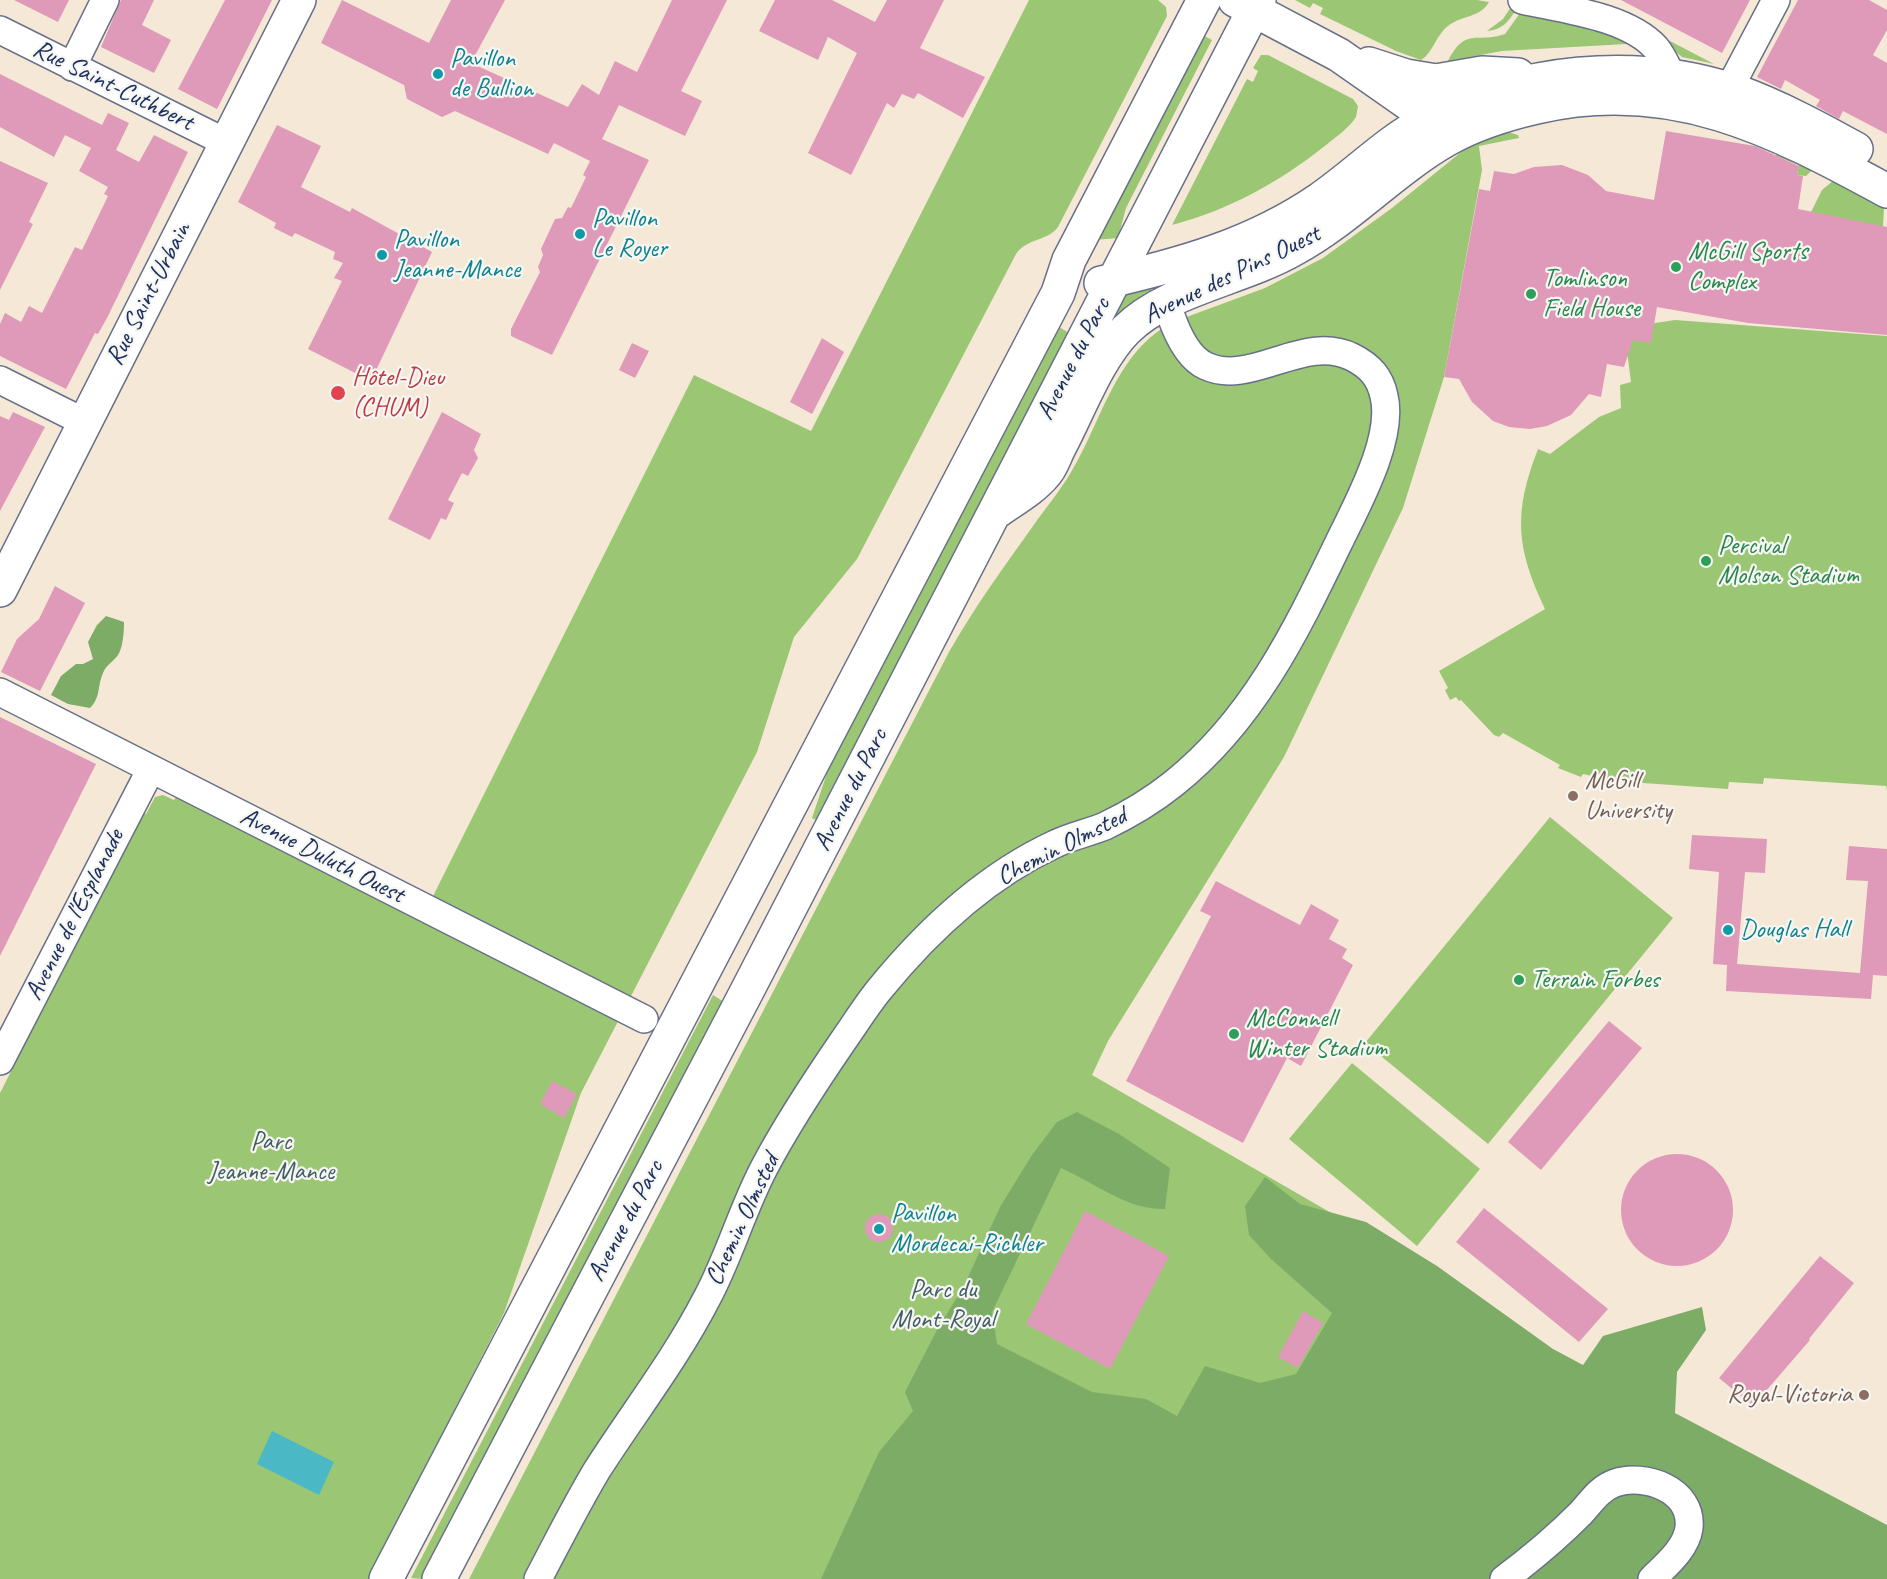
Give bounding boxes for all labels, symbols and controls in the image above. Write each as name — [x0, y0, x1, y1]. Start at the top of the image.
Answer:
street label: Rue Saint-Cuthbert — [28, 34, 198, 138]
place label: Pavillon de Bullion — [450, 43, 533, 104]
marker: Pavillon de Bullion — [431, 67, 445, 81]
place label: Pavillon Le Royer — [592, 203, 667, 264]
street label: Rue Saint-Urbain — [100, 217, 198, 371]
street label: Avenue des Pins Ouest — [1139, 219, 1325, 331]
place label: Pavillon Jeanne-Mance — [394, 224, 520, 286]
marker: Pavillon Le Royer — [573, 227, 587, 241]
place label: McGill Sports Complex — [1688, 236, 1807, 298]
marker: Pavillon Jeanne-Mance — [375, 248, 389, 262]
marker: McGill Sports Complex — [1669, 260, 1683, 274]
place label: Tomlinson Field House — [1543, 263, 1640, 324]
marker: Tomlinson Field House — [1524, 287, 1538, 301]
street label: Avenue du Parc — [1030, 293, 1118, 425]
place label: Hôtel-Dieu (CHUM) — [352, 362, 444, 424]
marker: Hôtel-Dieu (CHUM) — [329, 384, 347, 402]
place label: Percival Molson Stadium — [1718, 530, 1859, 592]
marker: Percival Molson Stadium — [1699, 554, 1713, 568]
street label: Avenue du Parc — [807, 724, 895, 856]
place label: McGill University — [1585, 765, 1672, 826]
marker: McGill University — [1566, 789, 1580, 803]
street label: Avenue Duluth Ouest — [235, 801, 409, 911]
street label: Chemin Olmsted — [992, 801, 1132, 893]
street label: Avenue de l'Esplanade — [19, 824, 131, 1006]
place label: Douglas Hall — [1740, 914, 1848, 946]
marker: Douglas Hall — [1721, 923, 1735, 937]
place label: Terrain Forbes — [1531, 964, 1659, 996]
marker: Terrain Forbes — [1512, 973, 1526, 987]
place label: McConnell Winter Stadium — [1246, 1003, 1387, 1064]
marker: McConnell Winter Stadium — [1227, 1027, 1241, 1041]
park label: Parc Jeanne-Mance — [208, 1126, 334, 1188]
street label: Chemin Olmsted — [699, 1149, 787, 1291]
street label: Avenue du Parc — [581, 1155, 671, 1287]
place label: Pavillon Mordecai-Richler — [891, 1198, 1043, 1260]
marker: Pavillon Mordecai-Richler — [872, 1222, 886, 1236]
park label: Parc du Mont-Royal — [892, 1274, 994, 1336]
place label: Royal-Victoria — [1727, 1379, 1852, 1411]
marker: Royal-Victoria — [1857, 1388, 1871, 1402]

